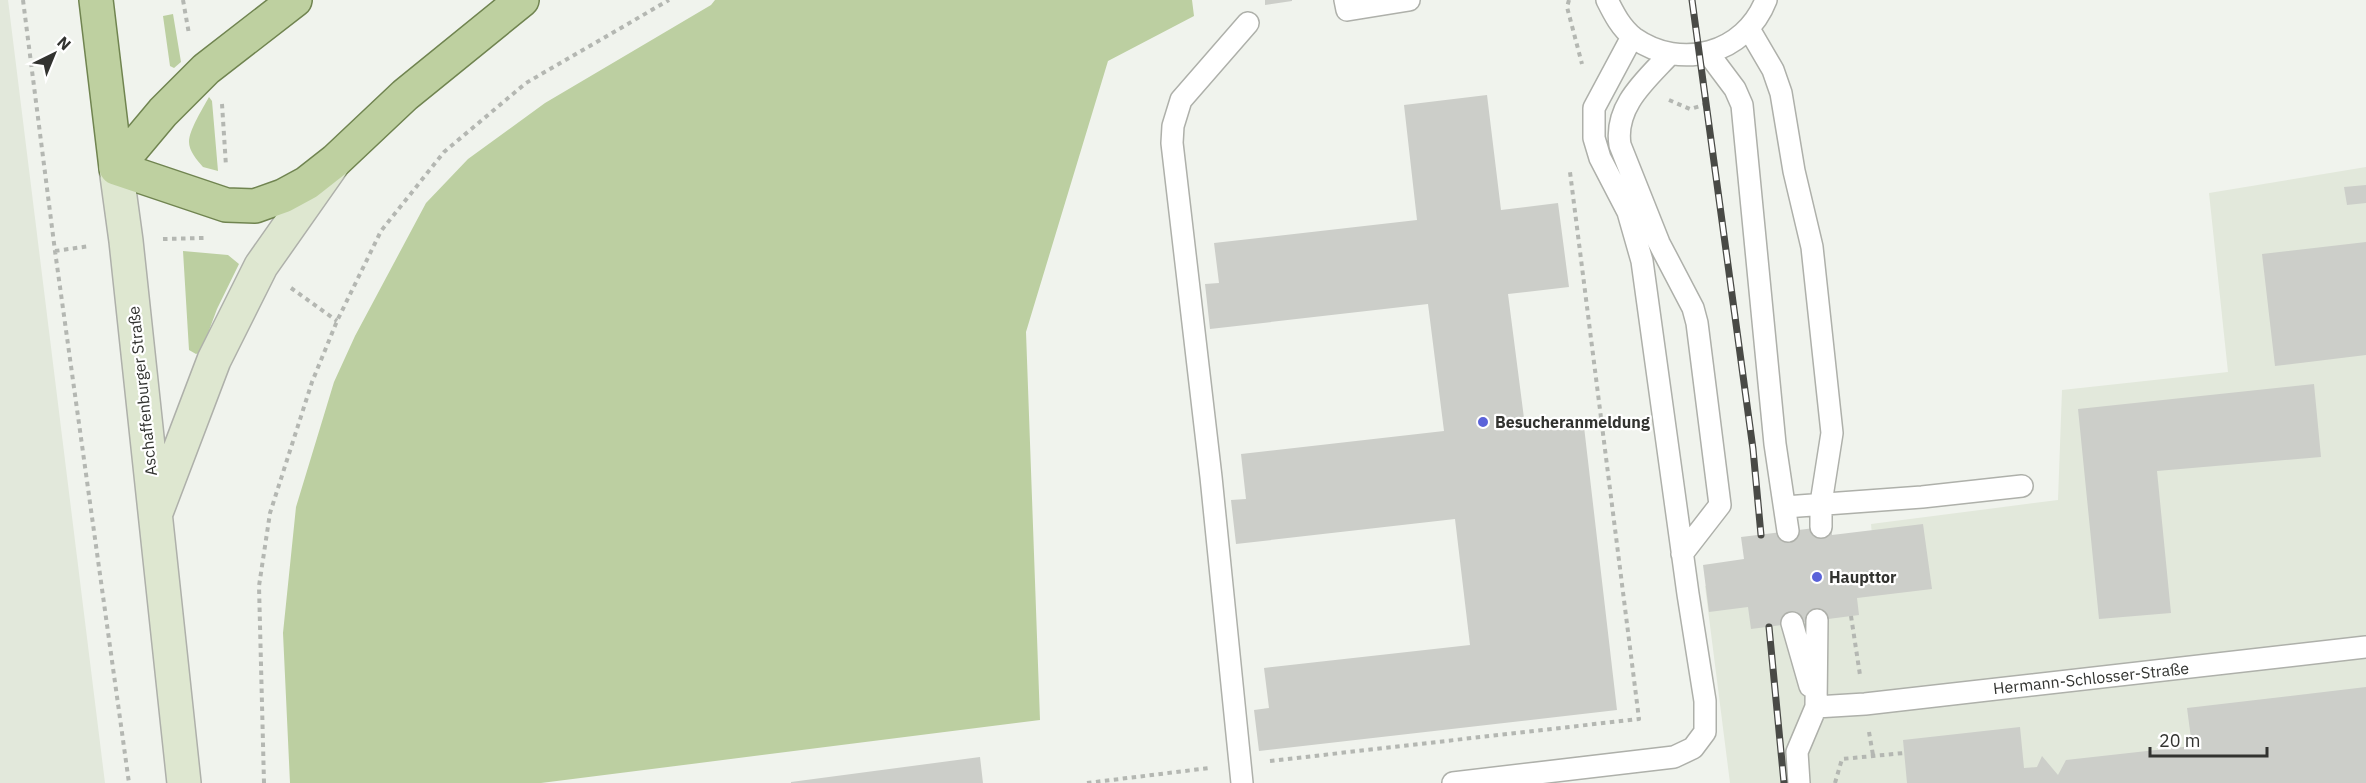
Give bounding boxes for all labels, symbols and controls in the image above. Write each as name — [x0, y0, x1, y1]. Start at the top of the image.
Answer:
north arrow — [24, 24, 84, 84]
text: N — [53, 32, 75, 54]
street label: Aschaffenburger Straße — [123, 305, 161, 477]
place label: Besucheranmeldung — [1495, 412, 1650, 432]
marker: Besucheranmeldung — [1476, 415, 1490, 429]
place label: Haupttor — [1829, 567, 1897, 587]
marker: Haupttor — [1810, 570, 1824, 584]
street label: Hermann-Schlosser-Straße — [1992, 658, 2190, 698]
scale bar — [2150, 720, 2267, 758]
text: 20 m — [2159, 729, 2201, 752]

